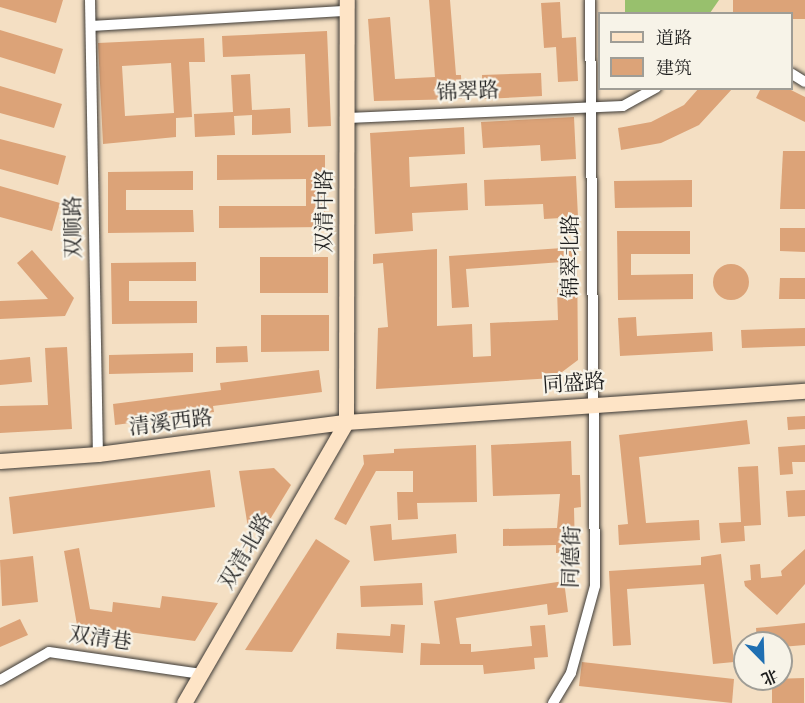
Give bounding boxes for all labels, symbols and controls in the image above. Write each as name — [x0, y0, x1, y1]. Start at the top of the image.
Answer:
legend — [598, 12, 793, 90]
text: 道路 — [656, 28, 692, 51]
text: 建筑 — [656, 58, 692, 81]
street label: 锦翠路 — [436, 79, 500, 107]
street label: 双清中路 — [313, 169, 339, 253]
street label: 双顺路 — [62, 195, 88, 259]
street label: 锦翠北路 — [559, 214, 585, 298]
street label: 同盛路 — [542, 370, 606, 400]
street label: 清溪西路 — [128, 406, 214, 442]
street label: 双清北路 — [215, 509, 279, 595]
street label: 同德街 — [559, 525, 587, 589]
street label: 双清巷 — [67, 623, 133, 657]
north arrow — [733, 631, 793, 691]
text: 北 — [758, 663, 781, 688]

